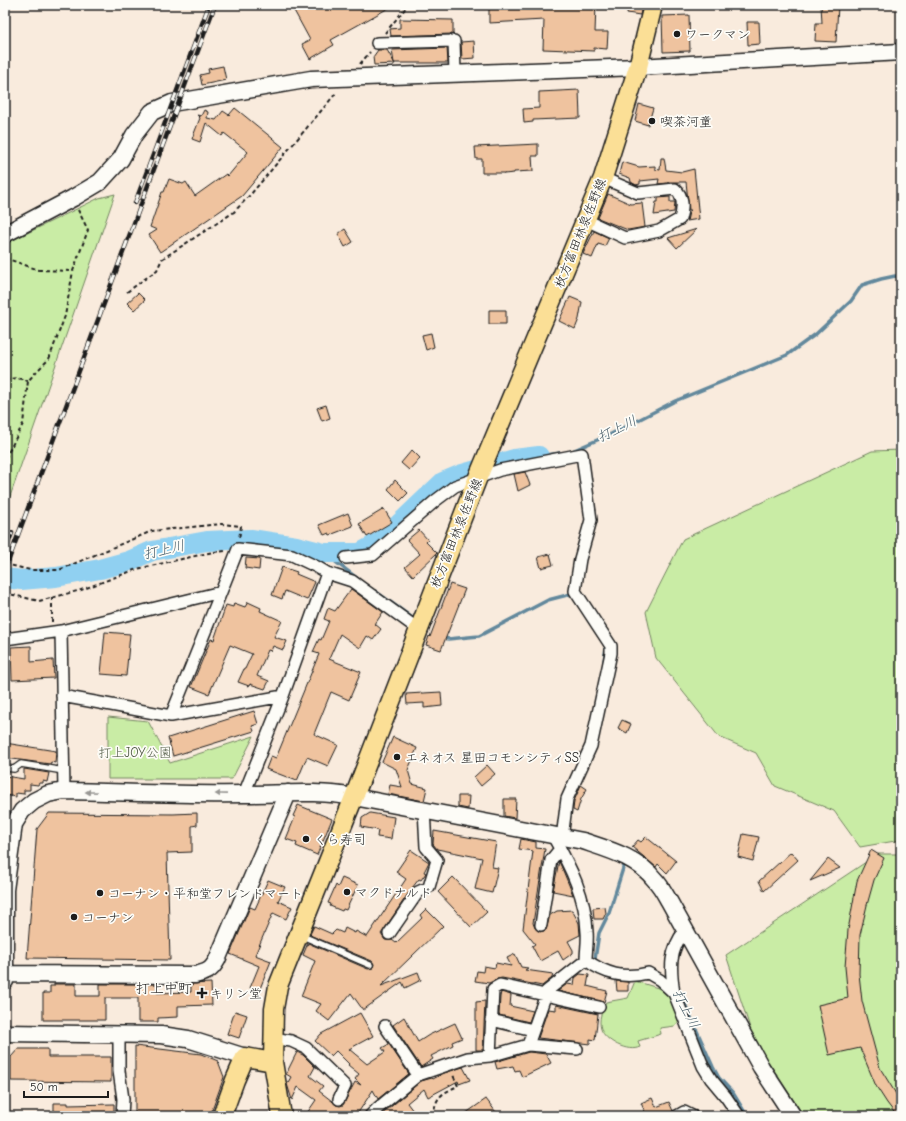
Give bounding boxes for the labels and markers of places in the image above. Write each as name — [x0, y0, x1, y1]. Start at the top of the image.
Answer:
place label: ワークマン — [685, 27, 750, 42]
marker: ワークマン — [672, 29, 682, 39]
place label: 喫茶河童 — [660, 114, 712, 129]
marker: 喫茶河童 — [647, 116, 657, 126]
place label: エネオス 星田コモンシティSS — [405, 750, 579, 765]
marker: エネオス 星田コモンシティSS — [392, 752, 402, 762]
place label: くら寿司 — [314, 832, 366, 847]
marker: くら寿司 — [301, 834, 311, 844]
place label: マクドナルド — [355, 885, 432, 900]
place label: コーナン・平和堂フレンドマート — [108, 886, 303, 901]
marker: マクドナルド — [342, 887, 352, 897]
marker: コーナン・平和堂フレンドマート — [95, 888, 105, 898]
place label: コーナン — [82, 910, 134, 925]
marker: コーナン — [69, 912, 79, 922]
place label: キリン堂 — [210, 986, 262, 1001]
marker: キリン堂 — [197, 988, 207, 998]

